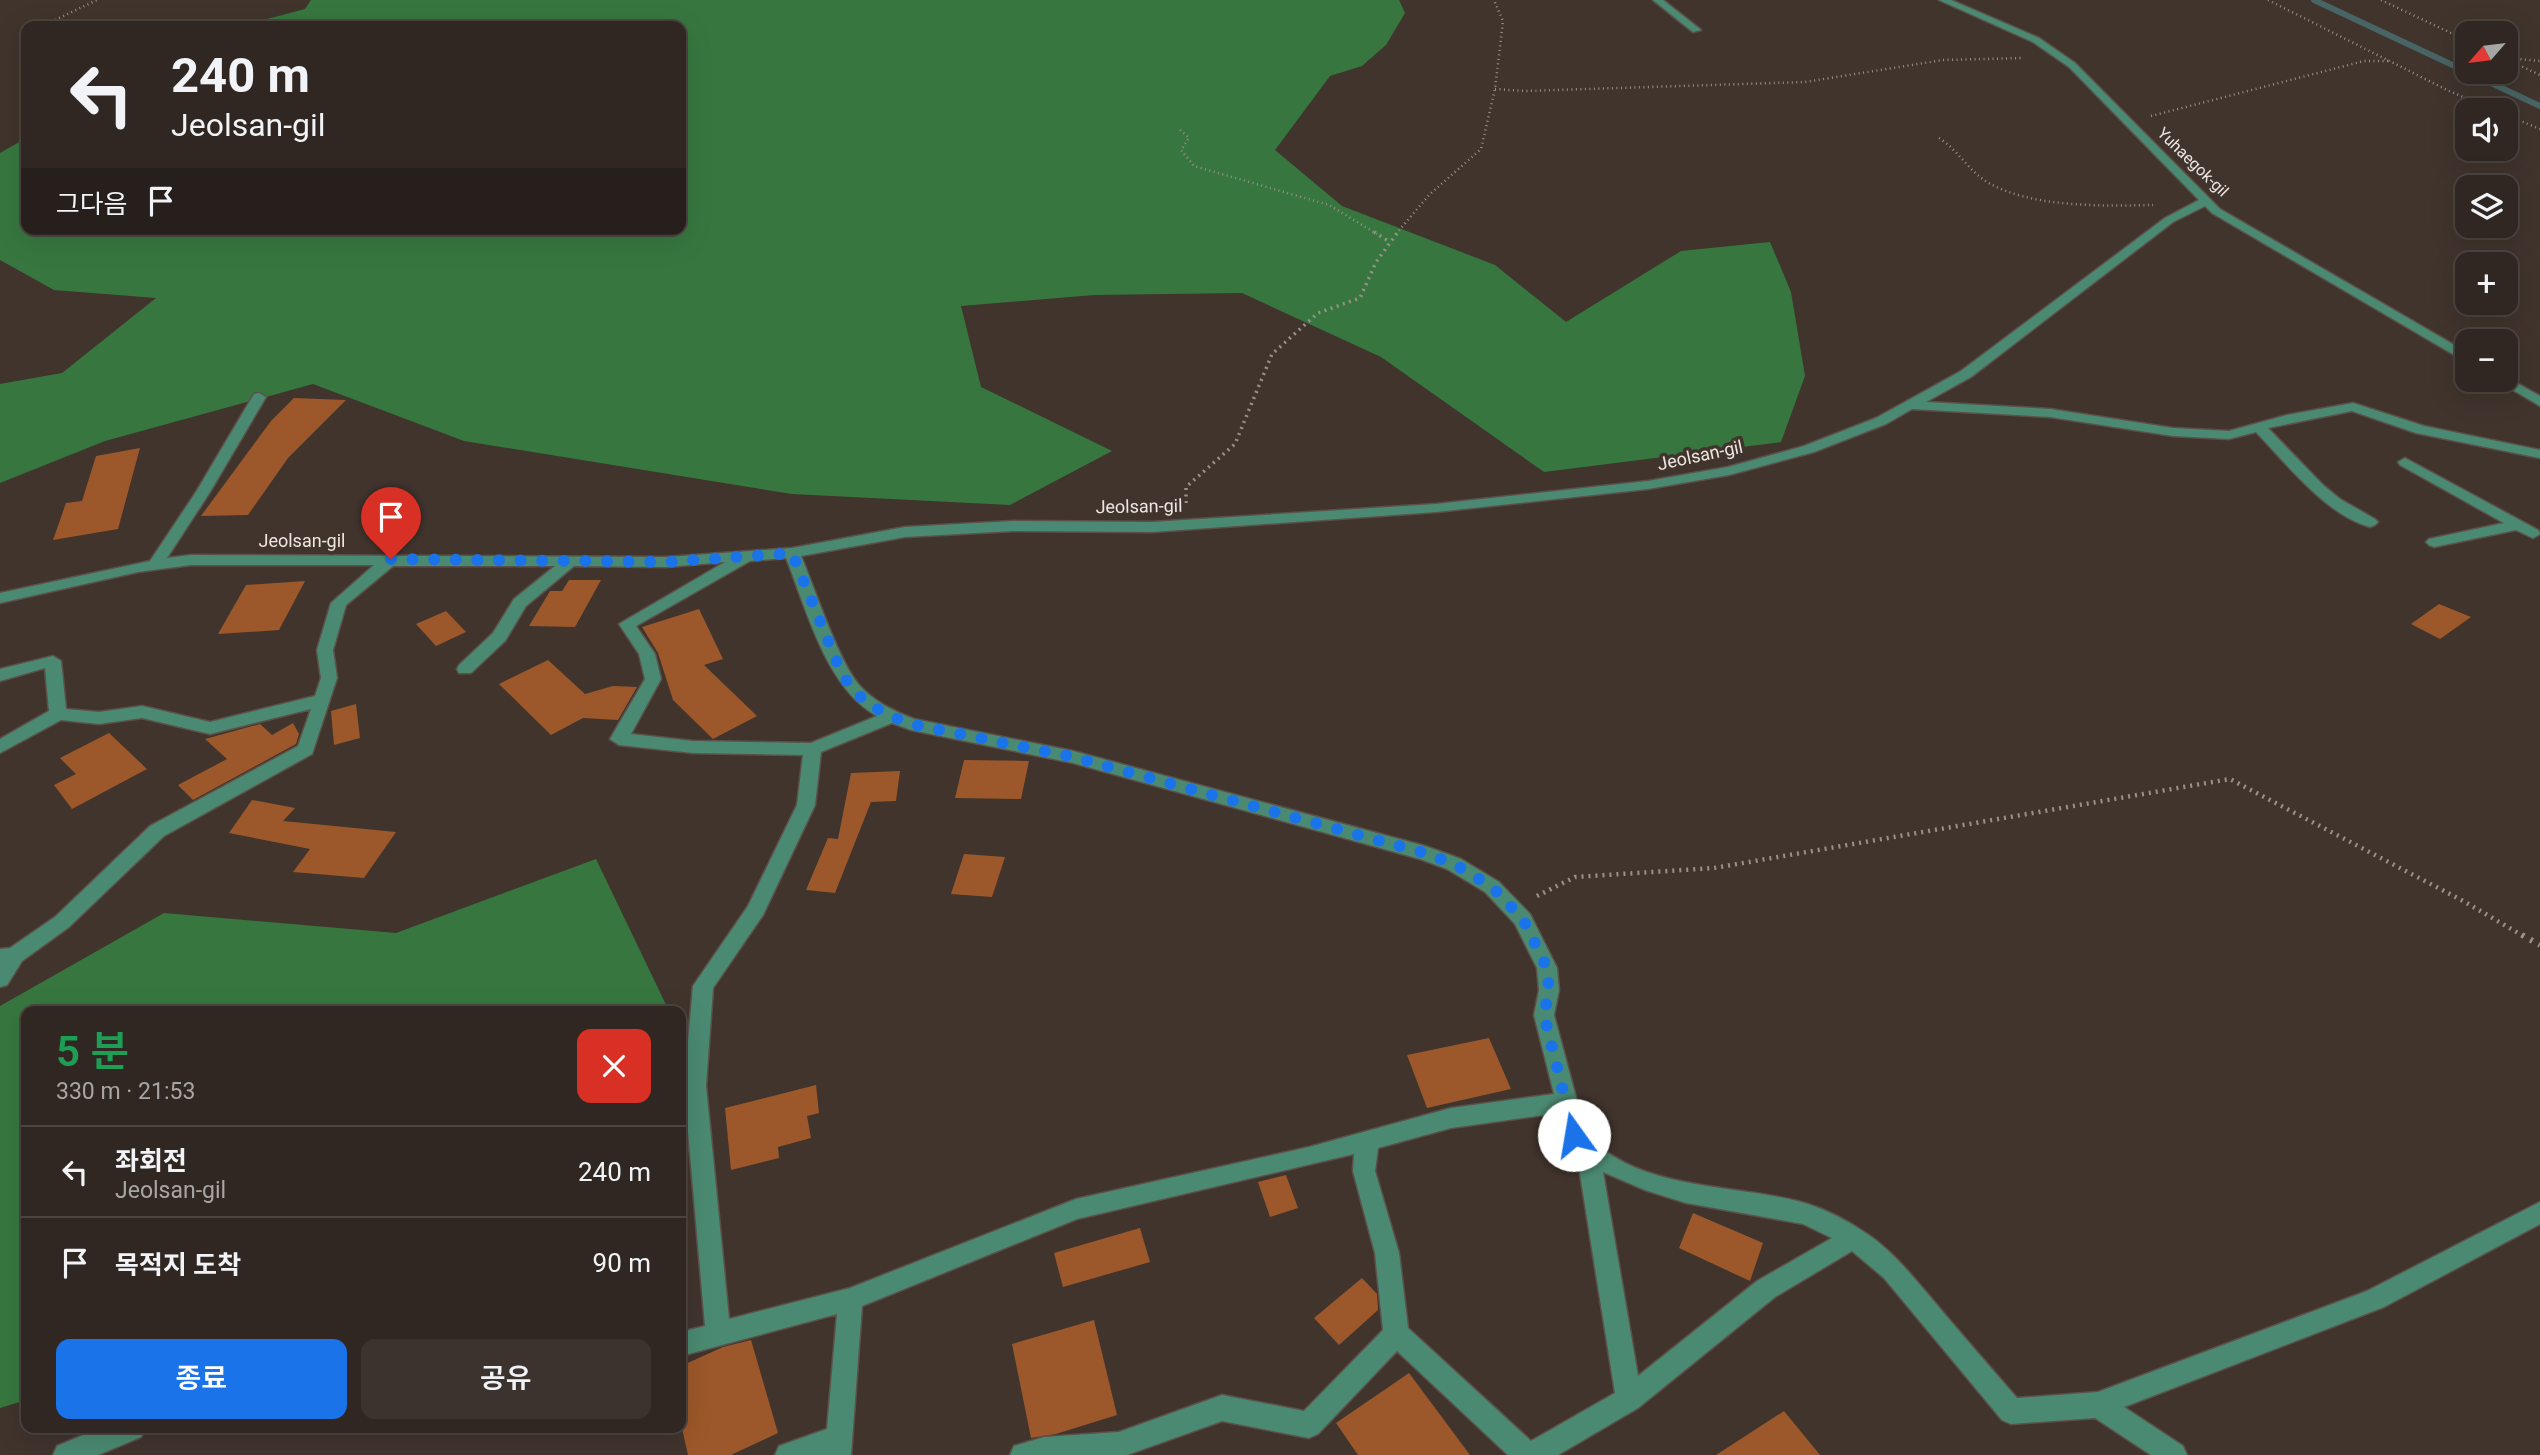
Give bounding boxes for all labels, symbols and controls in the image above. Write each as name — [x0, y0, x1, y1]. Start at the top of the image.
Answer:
north arrow — [2455, 21, 2518, 84]
map controls — [2455, 21, 2518, 392]
text: 240 m — [171, 47, 310, 104]
icon: left — [56, 49, 147, 140]
button: sound — [2455, 98, 2518, 161]
text: Jeolsan-gil — [171, 106, 326, 144]
street label: Yuhaegok-gil — [2153, 123, 2233, 201]
button: layers — [2455, 175, 2518, 238]
icon: arrive — [142, 182, 180, 220]
text: 그다음 — [56, 189, 128, 219]
button: + — [2455, 252, 2518, 315]
button: − — [2455, 329, 2518, 392]
street label: Jeolsan-gil — [1655, 436, 1745, 474]
pin — [361, 487, 421, 559]
street label: Jeolsan-gil — [1095, 495, 1183, 517]
icon: arrive — [372, 498, 410, 536]
street label: Jeolsan-gil — [259, 530, 345, 551]
text: 5 분 — [56, 1027, 129, 1076]
button: close — [577, 1029, 651, 1103]
text: 330 m · 21:53 — [56, 1078, 195, 1105]
position arrow — [1537, 1098, 1611, 1172]
text: 좌회전 — [115, 1146, 187, 1176]
icon: left — [56, 1153, 94, 1191]
text: 240 m — [578, 1157, 651, 1187]
text: Jeolsan-gil — [115, 1177, 226, 1204]
icon: arrive — [56, 1244, 94, 1282]
text: 90 m — [593, 1248, 651, 1278]
text: 목적지 도착 — [115, 1250, 241, 1280]
button: 종료 — [56, 1339, 347, 1419]
button: 공유 — [361, 1339, 651, 1419]

